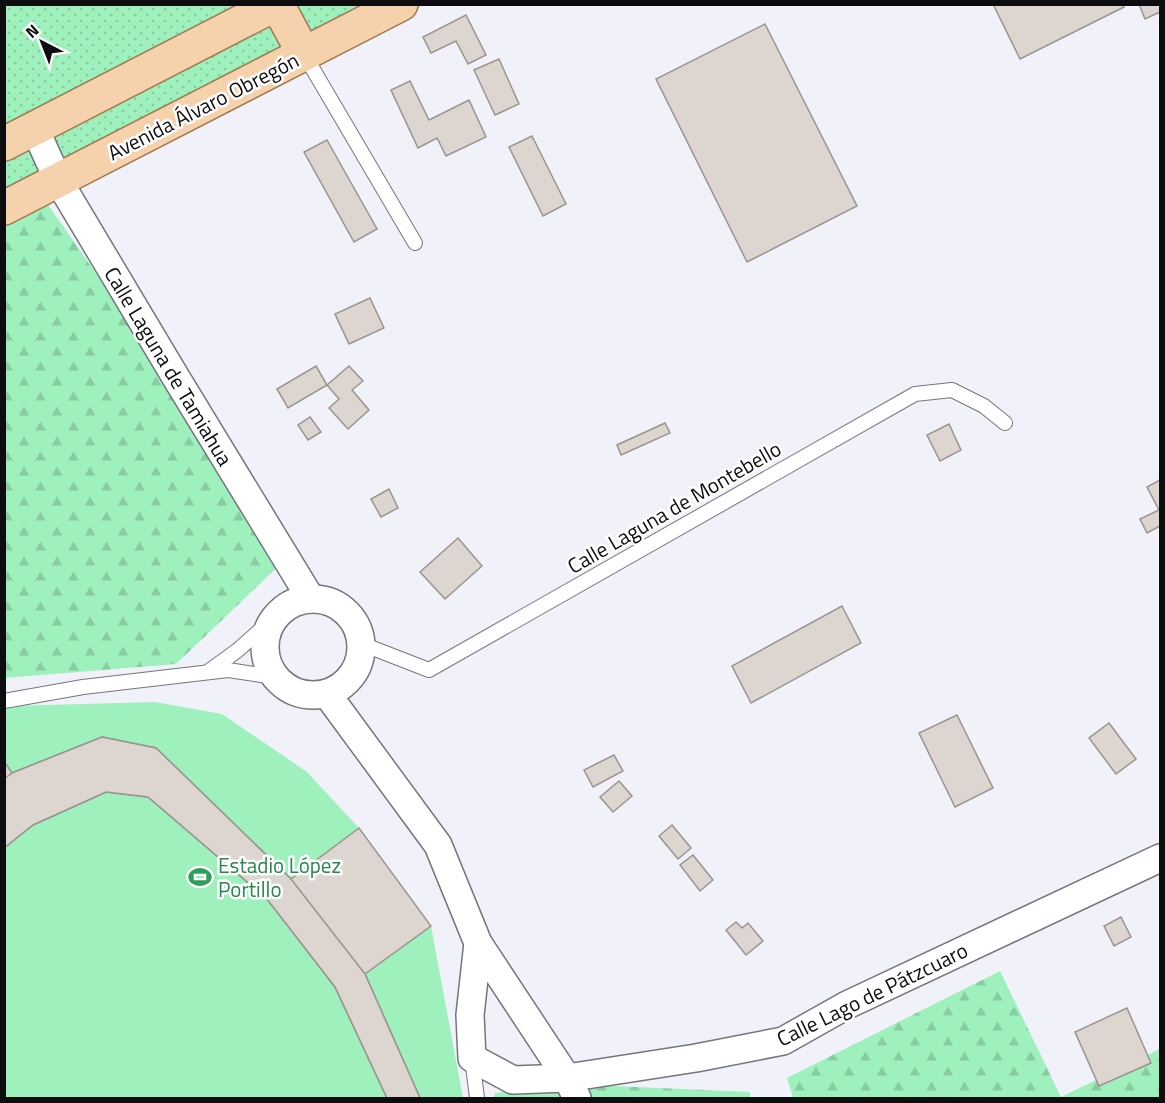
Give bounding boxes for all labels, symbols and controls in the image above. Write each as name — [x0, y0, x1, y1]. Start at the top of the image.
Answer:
north arrow — [12, 12, 72, 72]
text: N — [20, 18, 44, 43]
street label: Avenida Álvaro Obregón — [102, 44, 304, 168]
street label: Calle Laguna de Tamiahua — [97, 260, 242, 472]
street label: Calle Laguna de Montebello — [561, 433, 787, 581]
place label: Estadio López Portillo — [218, 849, 341, 905]
sports icon: Estadio López Portillo — [187, 864, 213, 890]
street label: Calle Lago de Pátzcuaro — [771, 934, 973, 1054]

